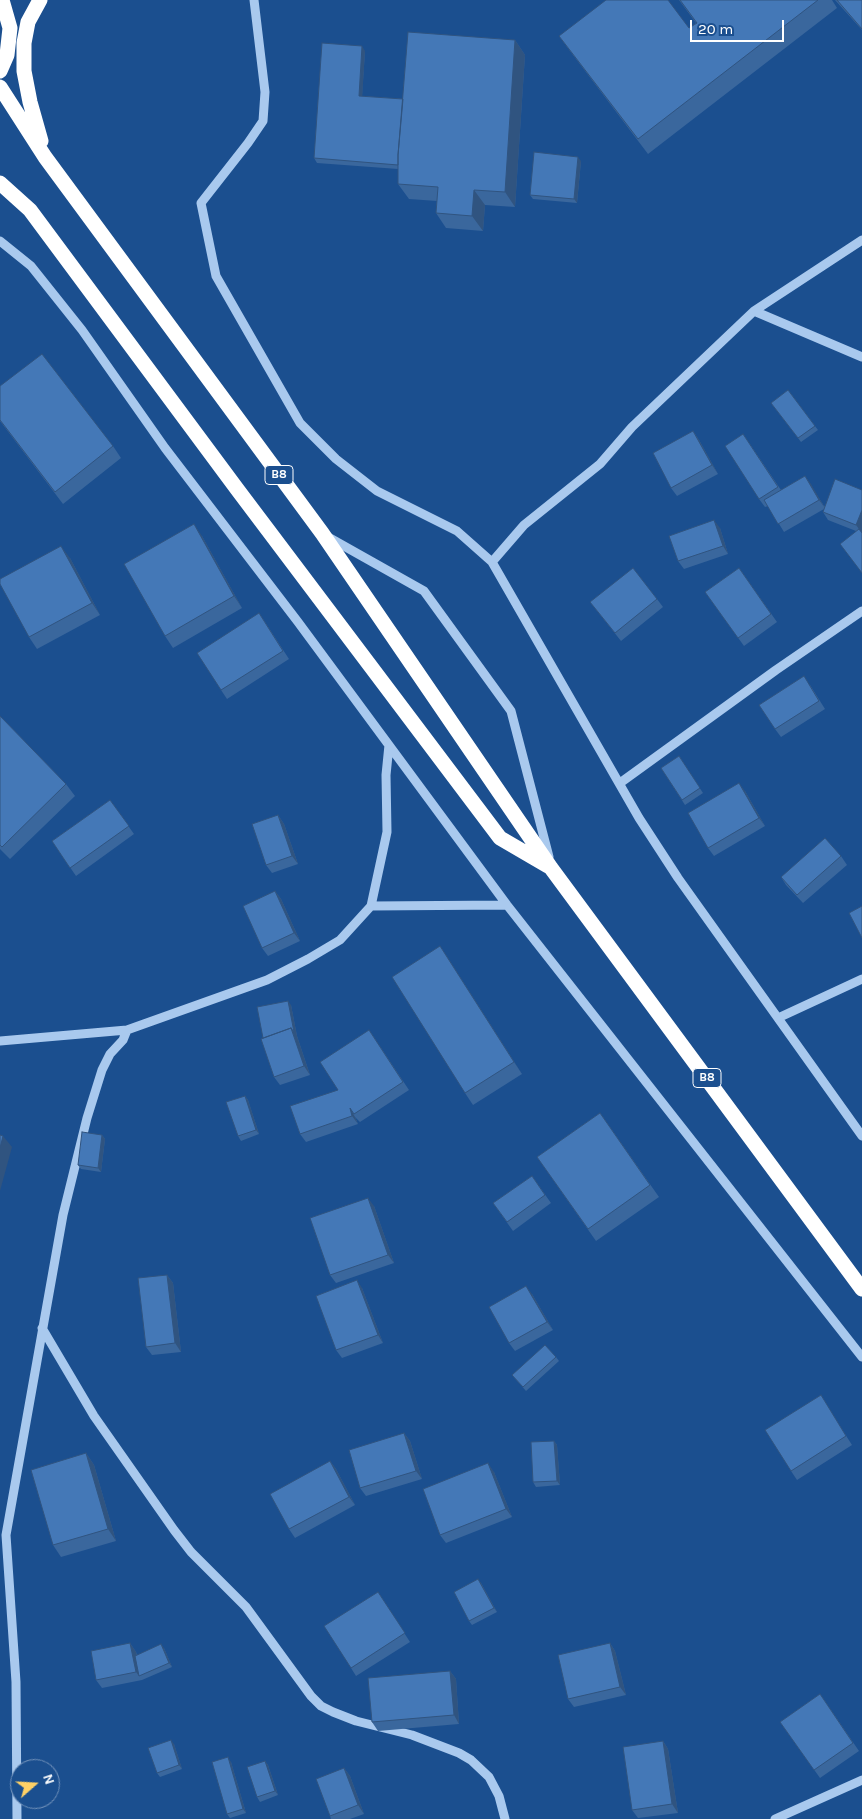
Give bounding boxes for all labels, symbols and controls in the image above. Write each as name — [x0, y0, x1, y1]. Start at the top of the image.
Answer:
scale bar — [692, 10, 786, 42]
text: 20 m — [698, 20, 733, 38]
road number: B8 — [265, 466, 293, 484]
road number: B8 — [693, 1068, 721, 1088]
north arrow — [10, 1759, 60, 1809]
text: N — [39, 1772, 58, 1787]

